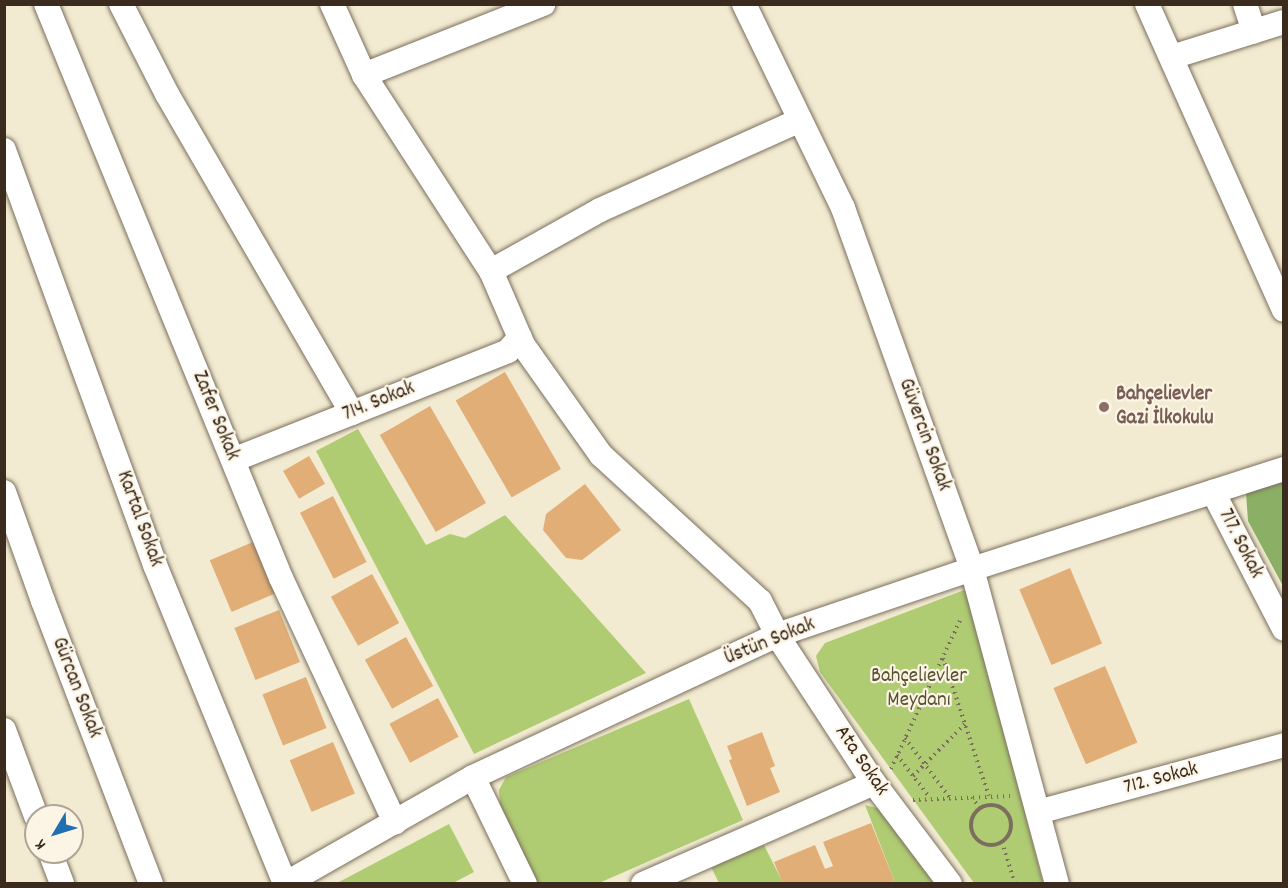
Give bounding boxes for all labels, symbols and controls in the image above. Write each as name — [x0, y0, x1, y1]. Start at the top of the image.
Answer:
street label: Zafer Sokak — [186, 368, 244, 464]
street label: Güvercin Sokak — [892, 375, 956, 495]
street label: 714. Sokak — [339, 376, 419, 428]
place label: Bahçelievler Gazi İlkokulu — [1116, 382, 1214, 432]
marker: Bahçelievler Gazi İlkokulu — [1097, 400, 1111, 414]
street label: Kartal Sokak — [110, 468, 168, 570]
street label: 717. Sokak — [1212, 505, 1268, 583]
street label: Üstün Sokak — [721, 612, 819, 672]
street label: Gürcan Sokak — [45, 634, 107, 742]
park label: Bahçelievler Meydanı — [871, 664, 967, 714]
street label: Ata Sokak — [828, 721, 894, 801]
street label: 712. Sokak — [1121, 757, 1201, 801]
north arrow — [24, 804, 84, 864]
text: K — [30, 834, 52, 854]

